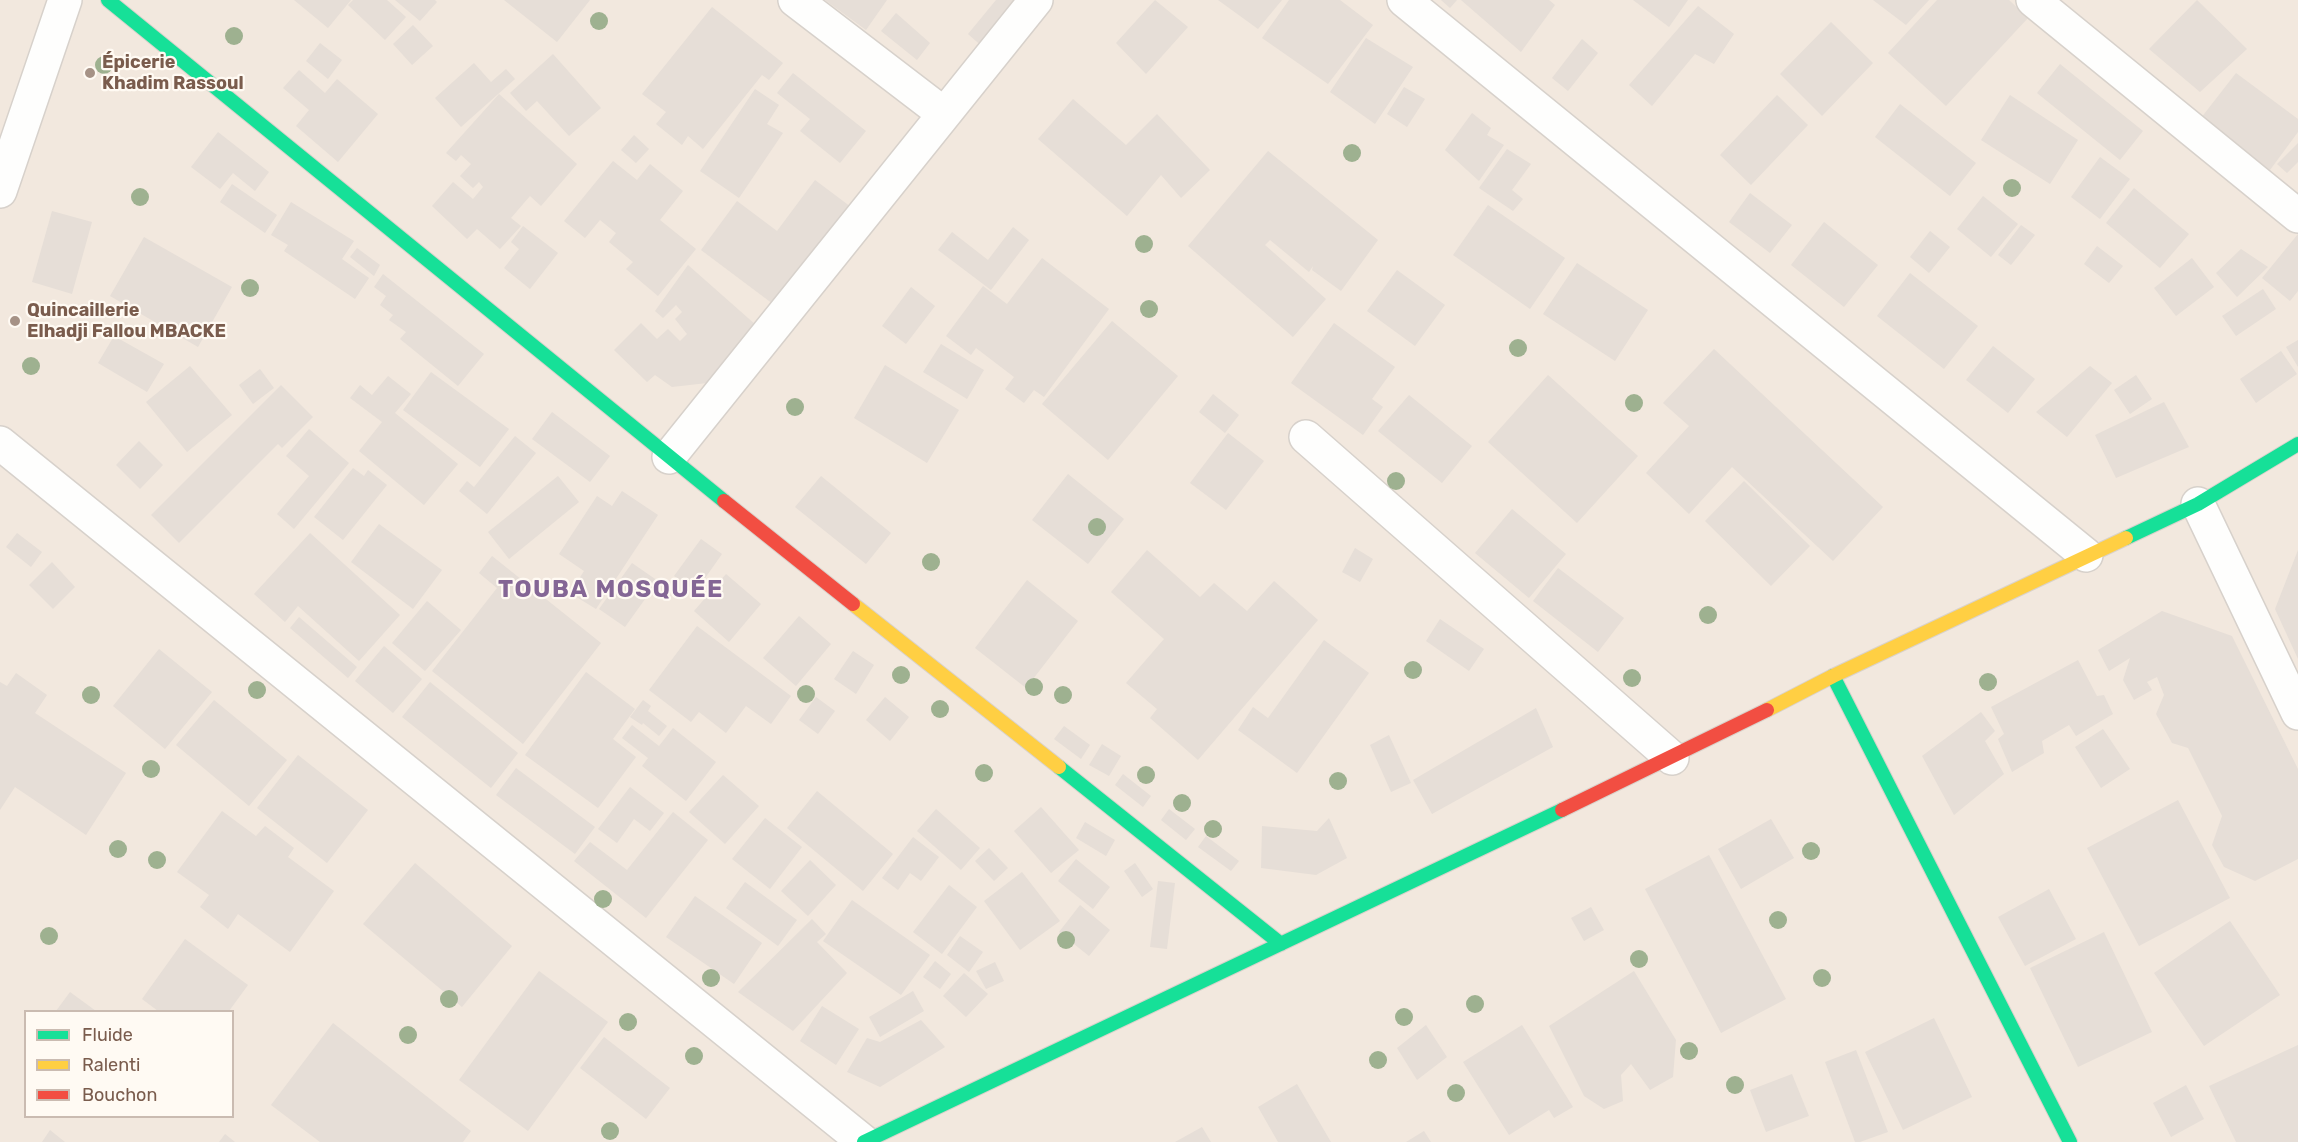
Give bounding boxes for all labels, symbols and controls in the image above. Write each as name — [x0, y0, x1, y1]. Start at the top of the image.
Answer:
place label: Épicerie Khadim Rassoul — [102, 52, 244, 94]
marker: Épicerie Khadim Rassoul — [83, 66, 97, 80]
place label: Quincaillerie Elhadji Fallou MBACKE — [27, 300, 226, 342]
marker: Quincaillerie Elhadji Fallou MBACKE — [8, 314, 22, 328]
district label: TOUBA MOSQUÉE — [498, 576, 724, 604]
legend — [24, 1010, 234, 1118]
text: Fluide — [82, 1024, 133, 1046]
text: Ralenti — [82, 1054, 140, 1076]
text: Bouchon — [82, 1084, 157, 1106]

